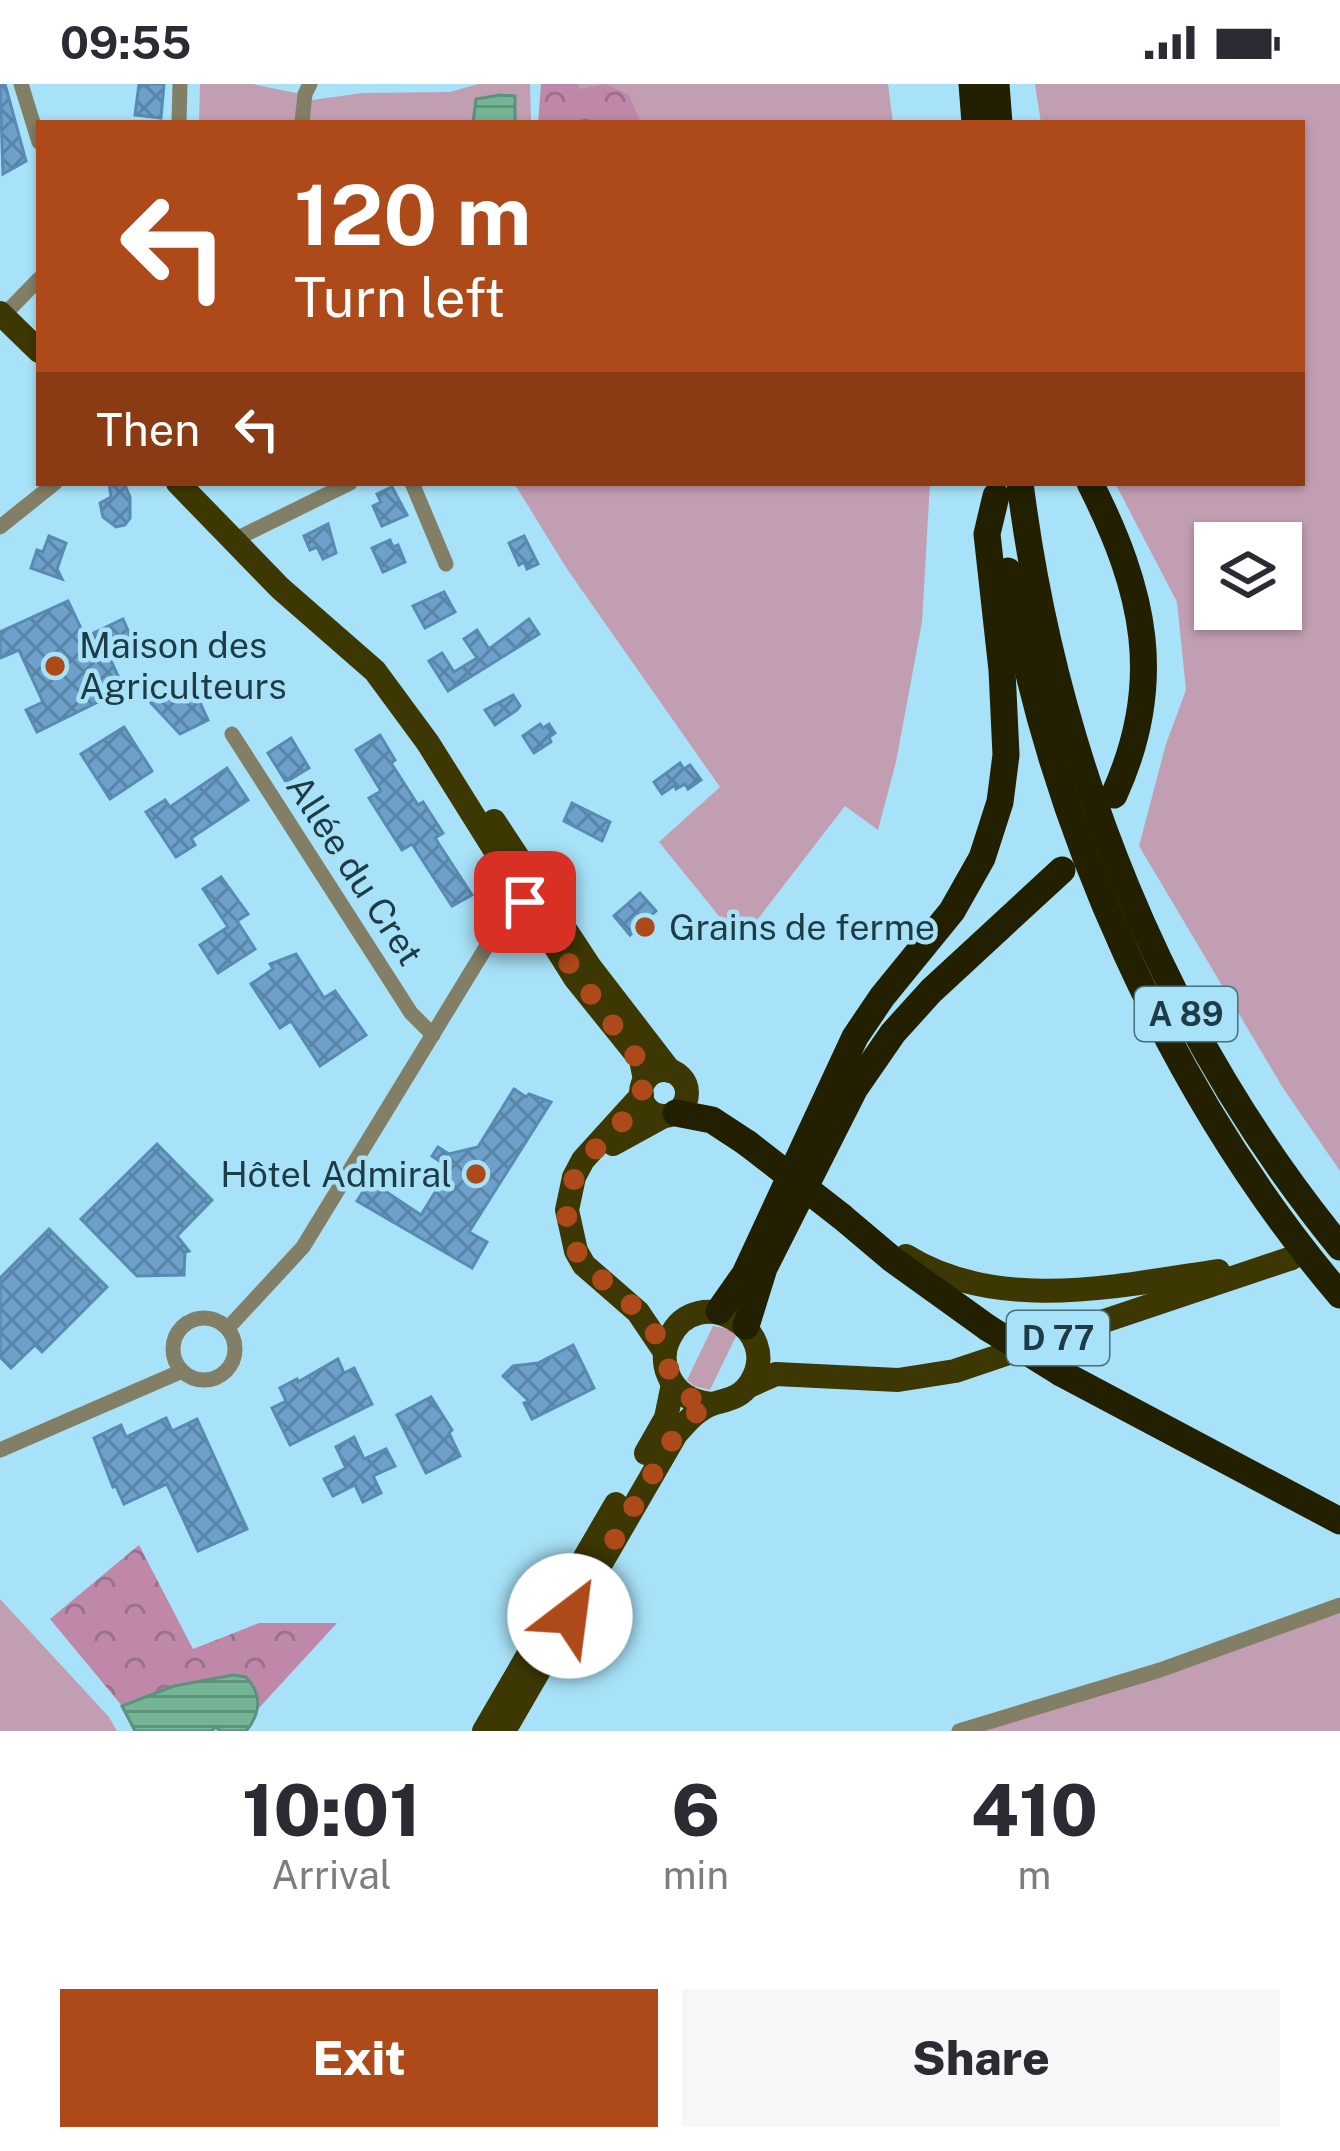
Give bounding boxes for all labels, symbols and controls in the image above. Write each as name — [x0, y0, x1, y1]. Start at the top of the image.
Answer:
text: 09:55 — [60, 16, 191, 69]
text: 120 m — [294, 165, 532, 264]
icon: left — [96, 168, 252, 324]
text: Turn left — [294, 266, 505, 329]
icon: left — [224, 396, 290, 462]
text: Then — [96, 403, 200, 456]
map controls — [1194, 522, 1302, 630]
button: layers — [1194, 522, 1302, 630]
place label: Maison des Agriculteurs — [79, 624, 287, 707]
marker: Maison des Agriculteurs — [42, 653, 68, 679]
street label: Allée du Cret — [278, 767, 432, 973]
pin — [474, 851, 576, 953]
icon: arrive — [492, 869, 558, 935]
place label: Grains de ferme — [669, 906, 935, 948]
marker: Grains de ferme — [632, 914, 658, 940]
road number: A 89 — [1135, 987, 1237, 1041]
place label: Hôtel Admiral — [220, 1153, 452, 1195]
marker: Hôtel Admiral — [463, 1161, 489, 1187]
road number: D 77 — [1007, 1311, 1109, 1365]
position arrow — [507, 1553, 633, 1679]
text: 10:01 — [242, 1768, 421, 1852]
text: 6 — [671, 1768, 720, 1852]
text: 410 — [971, 1768, 1098, 1852]
text: Arrival — [271, 1852, 392, 1898]
text: min — [663, 1852, 729, 1898]
text: m — [1018, 1852, 1051, 1898]
button: Exit — [60, 1989, 658, 2127]
button: Share — [682, 1989, 1280, 2127]

